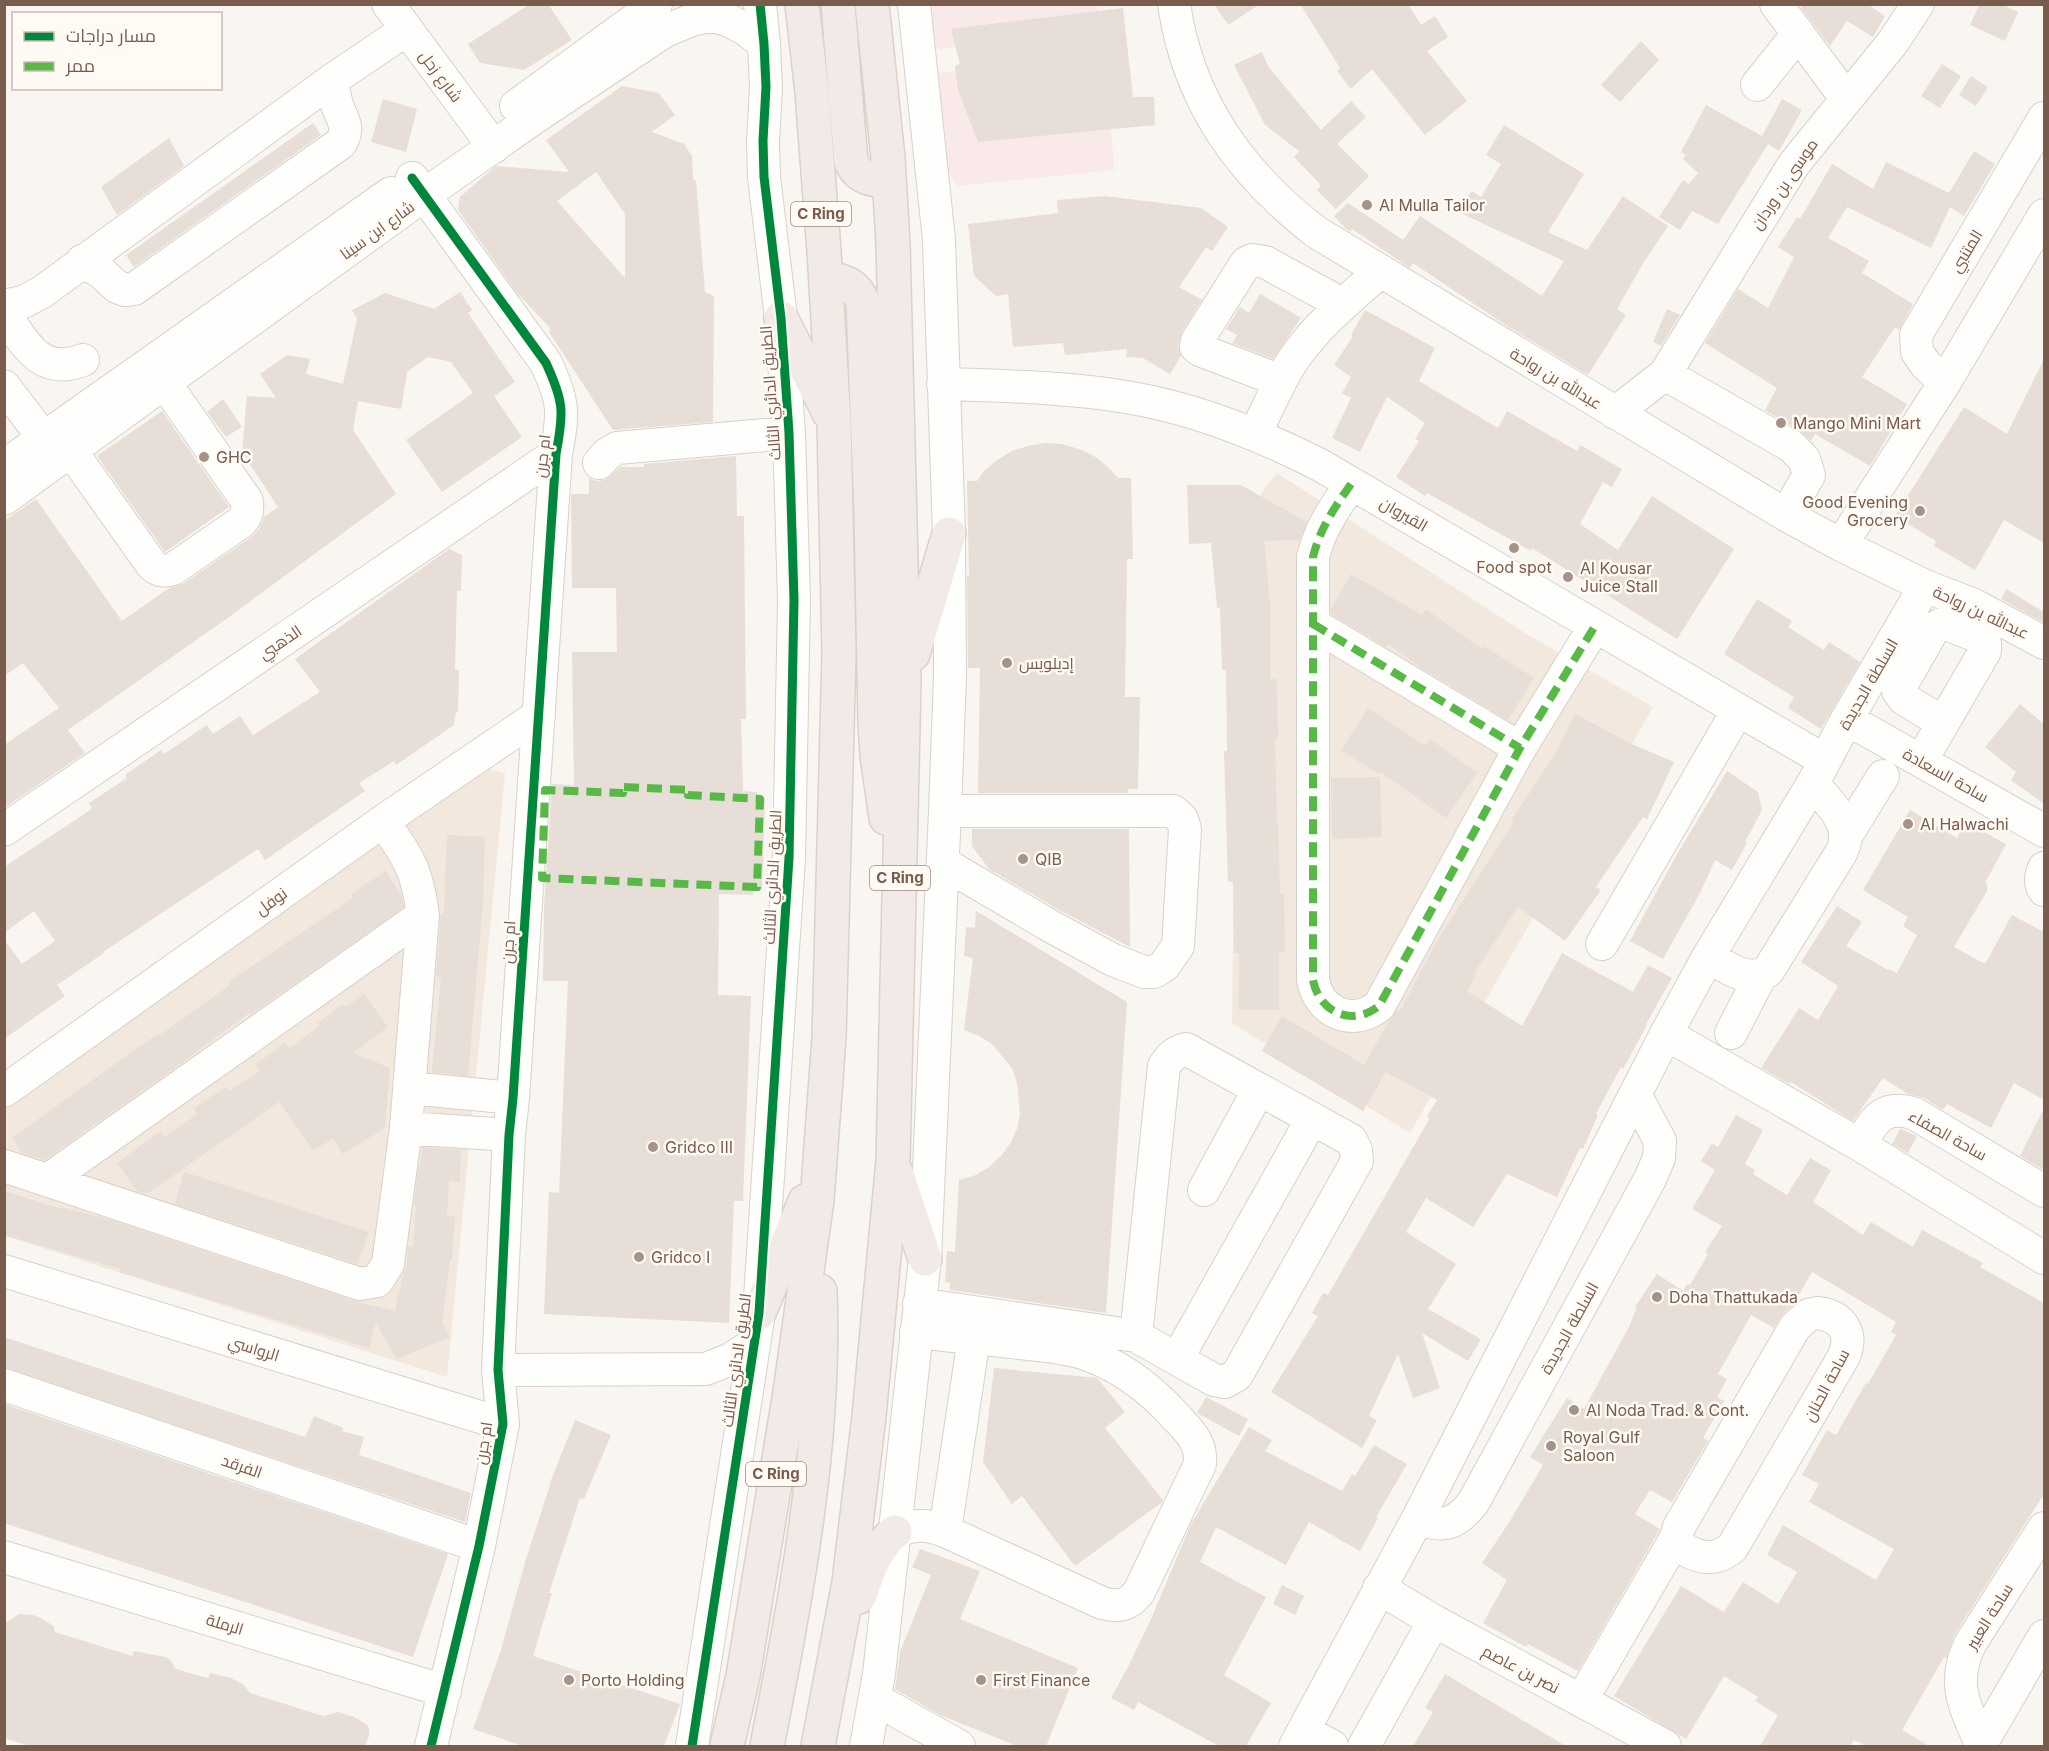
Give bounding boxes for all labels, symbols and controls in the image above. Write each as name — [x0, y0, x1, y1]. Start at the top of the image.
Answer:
legend — [12, 12, 222, 90]
text: مسار دراجات — [66, 25, 156, 47]
street label: شارع زحل — [413, 46, 467, 107]
text: ممر — [65, 55, 95, 77]
street label: موسى بن وردان — [1746, 135, 1823, 234]
place label: Al Mulla Tailor — [1379, 195, 1485, 215]
street label: شارع ابن سينا — [336, 196, 419, 265]
marker: Al Mulla Tailor — [1360, 198, 1374, 212]
road number: C Ring — [791, 202, 851, 226]
street label: المتنبي — [1945, 226, 1990, 278]
street label: الطريق الدائري الثالث — [755, 325, 789, 461]
street label: عبدالله بن رواحة — [1506, 343, 1606, 414]
place label: Mango Mini Mart — [1793, 413, 1921, 433]
marker: Mango Mini Mart — [1774, 416, 1788, 430]
street label: ام جرن — [529, 433, 557, 479]
place label: GHC — [216, 447, 252, 467]
marker: GHC — [197, 450, 211, 464]
street label: القيروان — [1376, 492, 1432, 537]
place label: Good Evening Grocery — [1802, 492, 1908, 530]
marker: Good Evening Grocery — [1913, 504, 1927, 518]
marker: Food spot — [1507, 541, 1521, 555]
place label: Food spot — [1476, 557, 1552, 577]
place label: Al Kousar Juice Stall — [1580, 558, 1658, 596]
marker: Al Kousar Juice Stall — [1561, 570, 1575, 584]
street label: عبدالله بن رواحة — [1929, 581, 2032, 644]
street label: الذهبي — [255, 620, 308, 667]
street label: السلطة الجديدة — [1834, 635, 1902, 733]
place label: إديلويس — [1019, 653, 1074, 674]
marker: إديلويس — [1000, 656, 1014, 670]
street label: ساحة السعادة — [1900, 743, 1992, 807]
street label: الطريق الدائري الثالث — [758, 809, 790, 945]
place label: Al Halwachi — [1920, 814, 2009, 834]
marker: Al Halwachi — [1901, 817, 1915, 831]
place label: QIB — [1035, 849, 1062, 869]
marker: QIB — [1016, 852, 1030, 866]
road number: C Ring — [870, 866, 930, 890]
street label: نوفل — [251, 883, 291, 920]
street label: ام جرن — [497, 920, 521, 964]
street label: ساحة الصفاء — [1905, 1105, 1991, 1165]
place label: Gridco III — [665, 1137, 733, 1157]
marker: Gridco III — [646, 1140, 660, 1154]
place label: Gridco I — [651, 1247, 710, 1267]
marker: Gridco I — [632, 1250, 646, 1264]
street label: السلطة الجديدة — [1535, 1278, 1603, 1378]
place label: Doha Thattukada — [1669, 1287, 1798, 1307]
marker: Doha Thattukada — [1650, 1290, 1664, 1304]
street label: الطريق الدائري الثالث — [717, 1292, 759, 1429]
street label: الرواسي — [225, 1331, 282, 1368]
street label: ساحة الحنان — [1799, 1345, 1854, 1425]
place label: Al Noda Trad. & Cont. — [1586, 1400, 1749, 1420]
marker: Al Noda Trad. & Cont. — [1567, 1403, 1581, 1417]
street label: ام جرن — [470, 1420, 498, 1466]
place label: Royal Gulf Saloon — [1563, 1427, 1640, 1465]
marker: Royal Gulf Saloon — [1544, 1439, 1558, 1453]
street label: الفرقد — [219, 1450, 265, 1482]
road number: C Ring — [746, 1462, 806, 1486]
street label: ساحة العبير — [1960, 1579, 2017, 1653]
street label: الرملة — [204, 1609, 246, 1639]
street label: نصر بن عاصم — [1478, 1640, 1563, 1699]
place label: Porto Holding — [581, 1670, 684, 1690]
place label: First Finance — [993, 1670, 1090, 1690]
marker: Porto Holding — [562, 1673, 576, 1687]
marker: First Finance — [974, 1673, 988, 1687]

